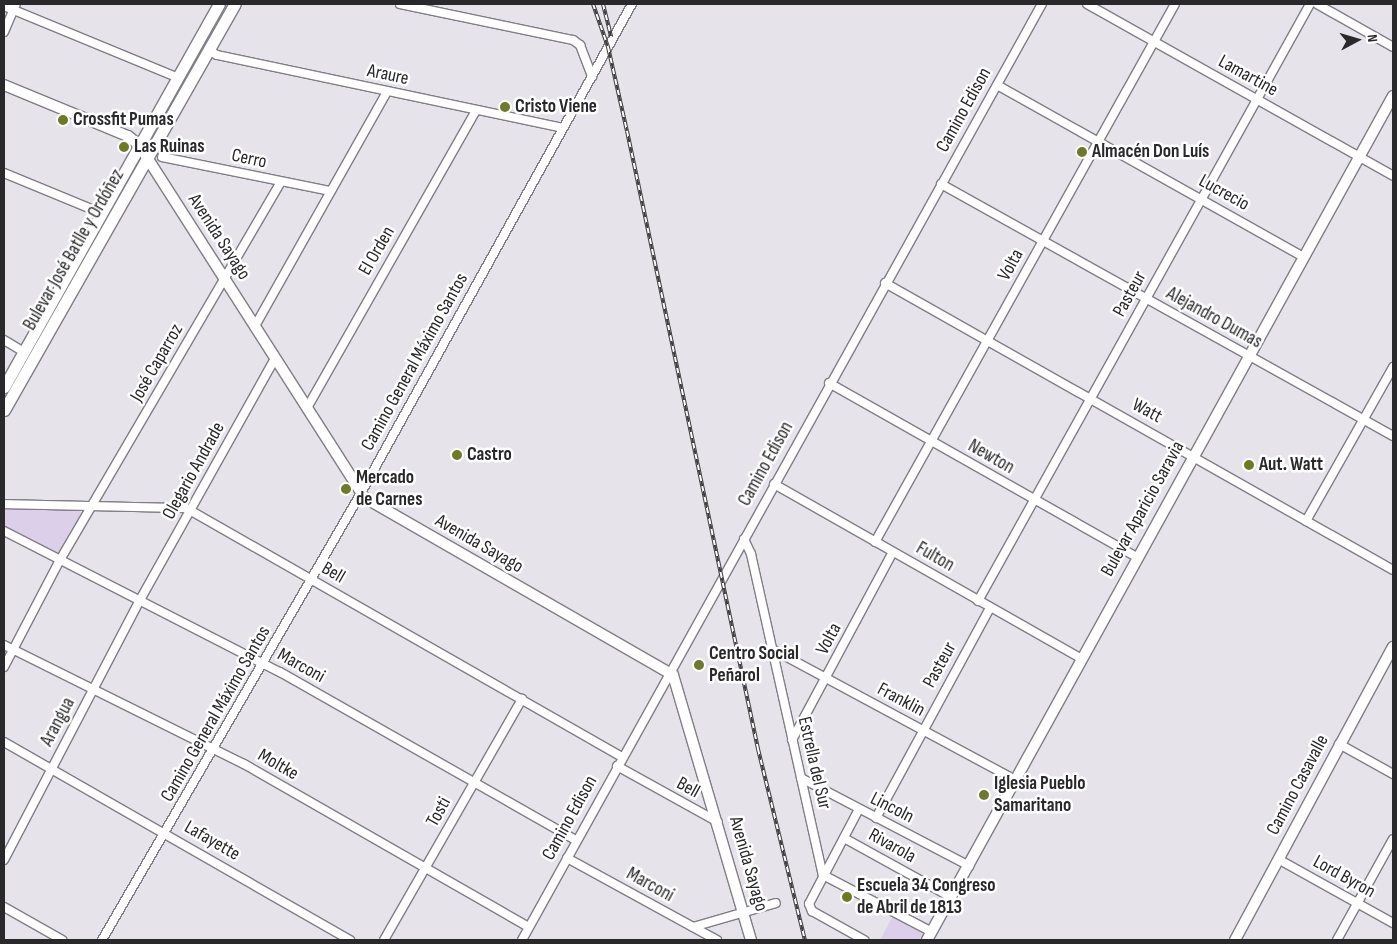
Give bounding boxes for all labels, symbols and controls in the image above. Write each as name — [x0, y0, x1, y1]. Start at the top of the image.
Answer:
north arrow — [1332, 15, 1382, 65]
text: N — [1364, 34, 1381, 43]
street label: Lamartine — [1214, 50, 1282, 102]
street label: Araure — [365, 60, 411, 90]
street label: Camino Edison — [931, 64, 997, 156]
place label: Cristo Viene — [515, 96, 597, 118]
marker: Cristo Viene — [499, 101, 511, 113]
place label: Crossfit Pumas — [73, 109, 174, 131]
marker: Crossfit Pumas — [57, 114, 69, 126]
place label: Las Ruinas — [134, 136, 205, 158]
marker: Las Ruinas — [118, 141, 130, 153]
place label: Almacén Don Luís — [1092, 141, 1209, 163]
street label: Cerro — [229, 144, 269, 174]
marker: Almacén Don Luís — [1076, 146, 1088, 158]
street label: Bulevar José Batlle y Ordóñez — [19, 165, 129, 335]
street label: Lucrecio — [1195, 170, 1253, 216]
street label: Avenida Sayago — [183, 190, 255, 284]
street label: El Orden — [354, 223, 400, 279]
street label: Volta — [993, 245, 1029, 285]
street label: Pasteur — [1108, 267, 1152, 321]
street label: Camino General Máximo Santos — [357, 269, 473, 455]
street label: Alejandro Dumas — [1162, 282, 1266, 354]
street label: José Caparroz — [126, 320, 188, 406]
street label: Watt — [1128, 394, 1166, 428]
street label: Olegario Andrade — [158, 418, 230, 524]
street label: Camino Edison — [733, 418, 799, 510]
street label: Newton — [964, 435, 1018, 479]
street label: Bulevar Aparicio Saravia — [1096, 437, 1190, 581]
place label: Castro — [467, 444, 512, 466]
marker: Castro — [451, 449, 463, 461]
place label: Aut. Watt — [1259, 454, 1323, 476]
marker: Aut. Watt — [1243, 459, 1255, 471]
place label: Mercado de Carnes — [356, 467, 422, 511]
marker: Mercado de Carnes — [340, 483, 352, 495]
street label: Avenida Sayago — [431, 510, 527, 578]
street label: Fulton — [912, 537, 958, 577]
street label: Bell — [317, 557, 349, 589]
street label: Volta — [811, 619, 847, 659]
street label: Camino General Máximo Santos — [156, 622, 276, 806]
street label: Pasteur — [918, 638, 962, 692]
place label: Centro Social Peñarol — [709, 643, 799, 687]
street label: Marconi — [273, 644, 329, 688]
marker: Centro Social Peñarol — [693, 659, 705, 671]
street label: Franklin — [873, 678, 929, 722]
street label: Arangua — [36, 694, 80, 750]
street label: Estrella del Sur — [792, 715, 836, 811]
street label: Camino Casavalle — [1262, 731, 1334, 839]
street label: Moltke — [254, 744, 302, 786]
street label: Camino Edison — [537, 772, 603, 864]
street label: Bell — [672, 772, 704, 804]
place label: Iglesia Pueblo Samaritano — [994, 773, 1085, 817]
street label: Lincoln — [866, 787, 918, 829]
marker: Iglesia Pueblo Samaritano — [978, 789, 990, 801]
street label: Tosti — [422, 793, 456, 831]
street label: Avenida Sayago — [724, 814, 772, 914]
street label: Lafayette — [180, 816, 244, 866]
street label: Rivarola — [864, 824, 920, 868]
street label: Lord Byron — [1309, 851, 1379, 903]
street label: Marconi — [622, 863, 678, 907]
place label: Escuela 34 Congreso de Abril de 1813 — [857, 875, 996, 919]
marker: Escuela 34 Congreso de Abril de 1813 — [841, 891, 853, 903]

